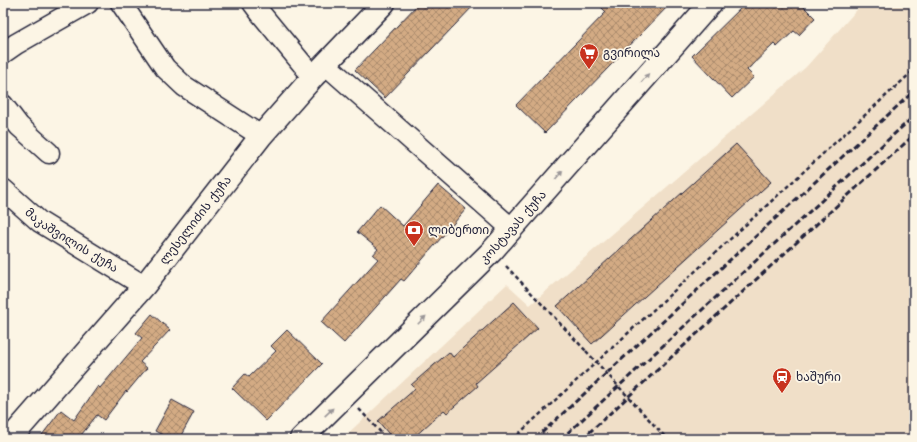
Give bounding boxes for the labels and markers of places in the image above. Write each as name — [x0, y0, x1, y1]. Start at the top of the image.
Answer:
supermarket icon: გვირილა — [578, 42, 600, 70]
place label: გვირილა — [603, 44, 660, 63]
bank icon: ლიბერთი — [403, 219, 425, 247]
place label: ლიბერთი — [428, 221, 489, 240]
station icon: ხაშური — [771, 366, 793, 394]
place label: ხაშური — [796, 368, 841, 387]

